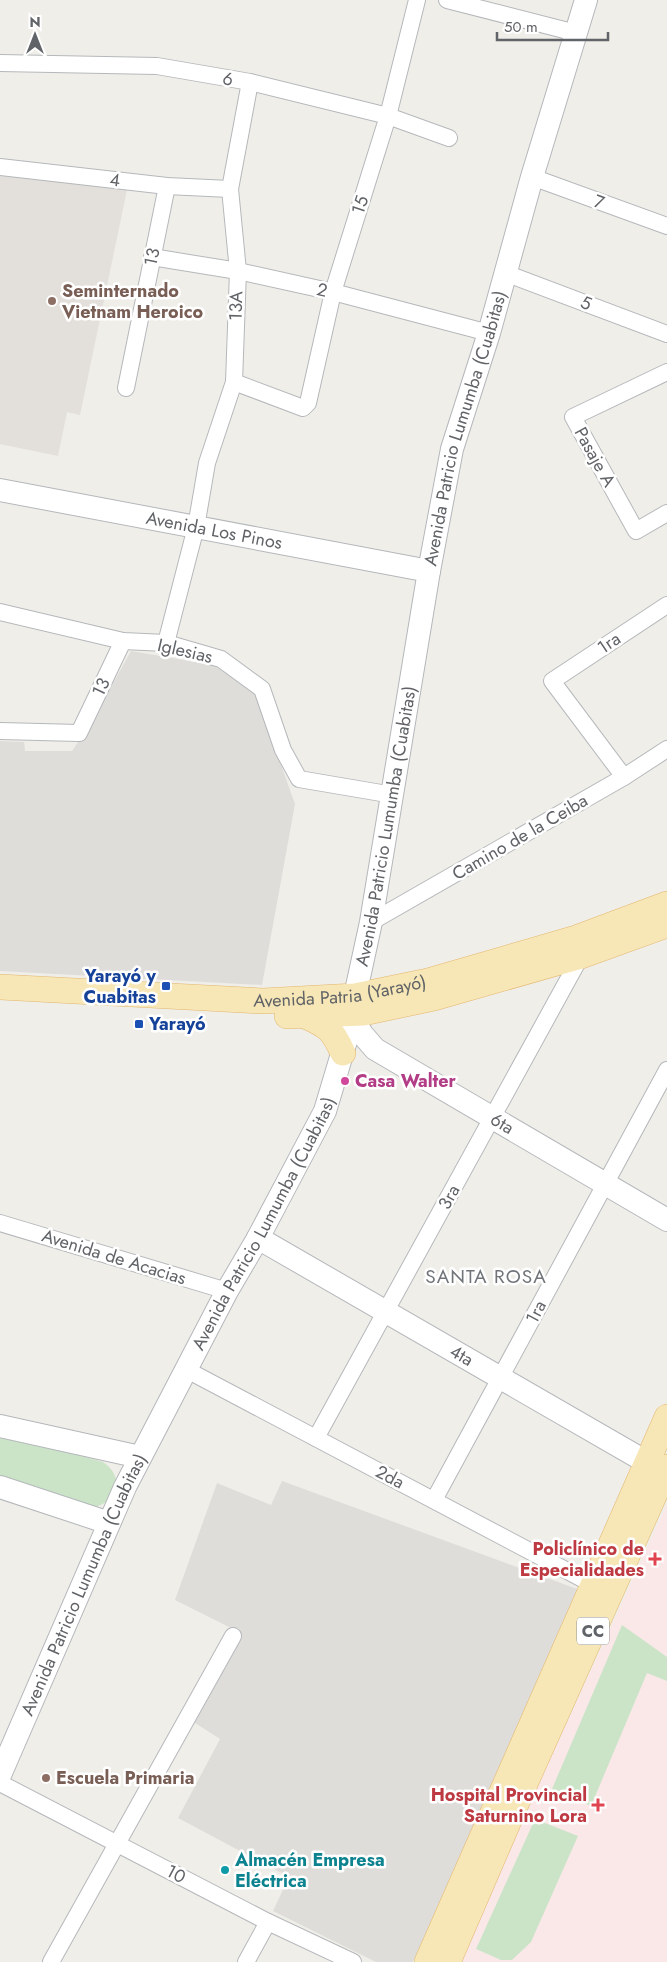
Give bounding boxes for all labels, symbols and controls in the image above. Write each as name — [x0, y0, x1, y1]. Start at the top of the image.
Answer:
north arrow — [10, 10, 60, 60]
scale bar — [497, 10, 608, 42]
text: N — [29, 12, 41, 32]
text: 50 m — [504, 16, 538, 38]
street label: 6 — [221, 65, 235, 93]
street label: 4 — [108, 166, 122, 194]
street label: 7 — [590, 188, 608, 216]
street label: 15 — [345, 192, 375, 218]
street label: 13 — [137, 245, 167, 268]
street label: 2 — [314, 276, 330, 304]
place label: Seminternado Vietnam Heroico — [61, 278, 204, 325]
street label: Avenida Patricio Lumumba (Cuabitas) — [417, 288, 513, 568]
street label: 5 — [577, 289, 595, 317]
street label: 13A — [222, 291, 250, 321]
marker: Seminternado Vietnam Heroico — [46, 295, 58, 307]
street label: Pasaje A — [568, 422, 622, 492]
street label: Avenida Los Pinos — [144, 505, 284, 556]
street label: 1ra — [592, 626, 626, 660]
street label: Iglesias — [155, 632, 215, 670]
street label: 13 — [85, 673, 117, 701]
street label: Avenida Patricio Lumumba (Cuabitas) — [349, 684, 423, 969]
street label: Camino de la Ceiba — [447, 788, 593, 886]
place label: Yarayó y Cuabitas — [84, 963, 157, 1010]
street label: Avenida Patria (Yarayó) — [253, 969, 429, 1014]
marker: Yarayó y Cuabitas — [160, 980, 172, 992]
place label: Yarayó — [148, 1011, 206, 1037]
marker: Yarayó — [133, 1018, 145, 1030]
place label: Casa Walter — [355, 1068, 457, 1094]
marker: Casa Walter — [339, 1075, 351, 1087]
street label: Avenida Patricio Lumumba (Cuabitas) — [185, 1094, 342, 1355]
street label: 6ta — [485, 1106, 519, 1141]
street label: 3ra — [432, 1180, 466, 1214]
street label: Avenida de Acacias — [39, 1223, 189, 1291]
district label: SANTA ROSA — [425, 1263, 547, 1290]
street label: 1ra — [519, 1296, 553, 1328]
street label: 4ta — [445, 1338, 478, 1373]
street label: Avenida Patricio Lumumba (Cuabitas) — [14, 1449, 153, 1720]
street label: 2da — [371, 1459, 409, 1495]
place label: Policlínico de Especialidades — [520, 1536, 644, 1583]
marker: Policlínico de Especialidades — [648, 1552, 662, 1566]
road number: CC — [577, 1618, 609, 1644]
place label: Escuela Primaria — [56, 1765, 194, 1791]
marker: Escuela Primaria — [40, 1772, 52, 1784]
place label: Hospital Provincial Saturnino Lora — [431, 1782, 587, 1829]
marker: Hospital Provincial Saturnino Lora — [591, 1798, 605, 1812]
place label: Almacén Empresa Eléctrica — [234, 1847, 385, 1894]
street label: 10 — [162, 1858, 191, 1890]
marker: Almacén Empresa Eléctrica — [219, 1864, 231, 1876]

